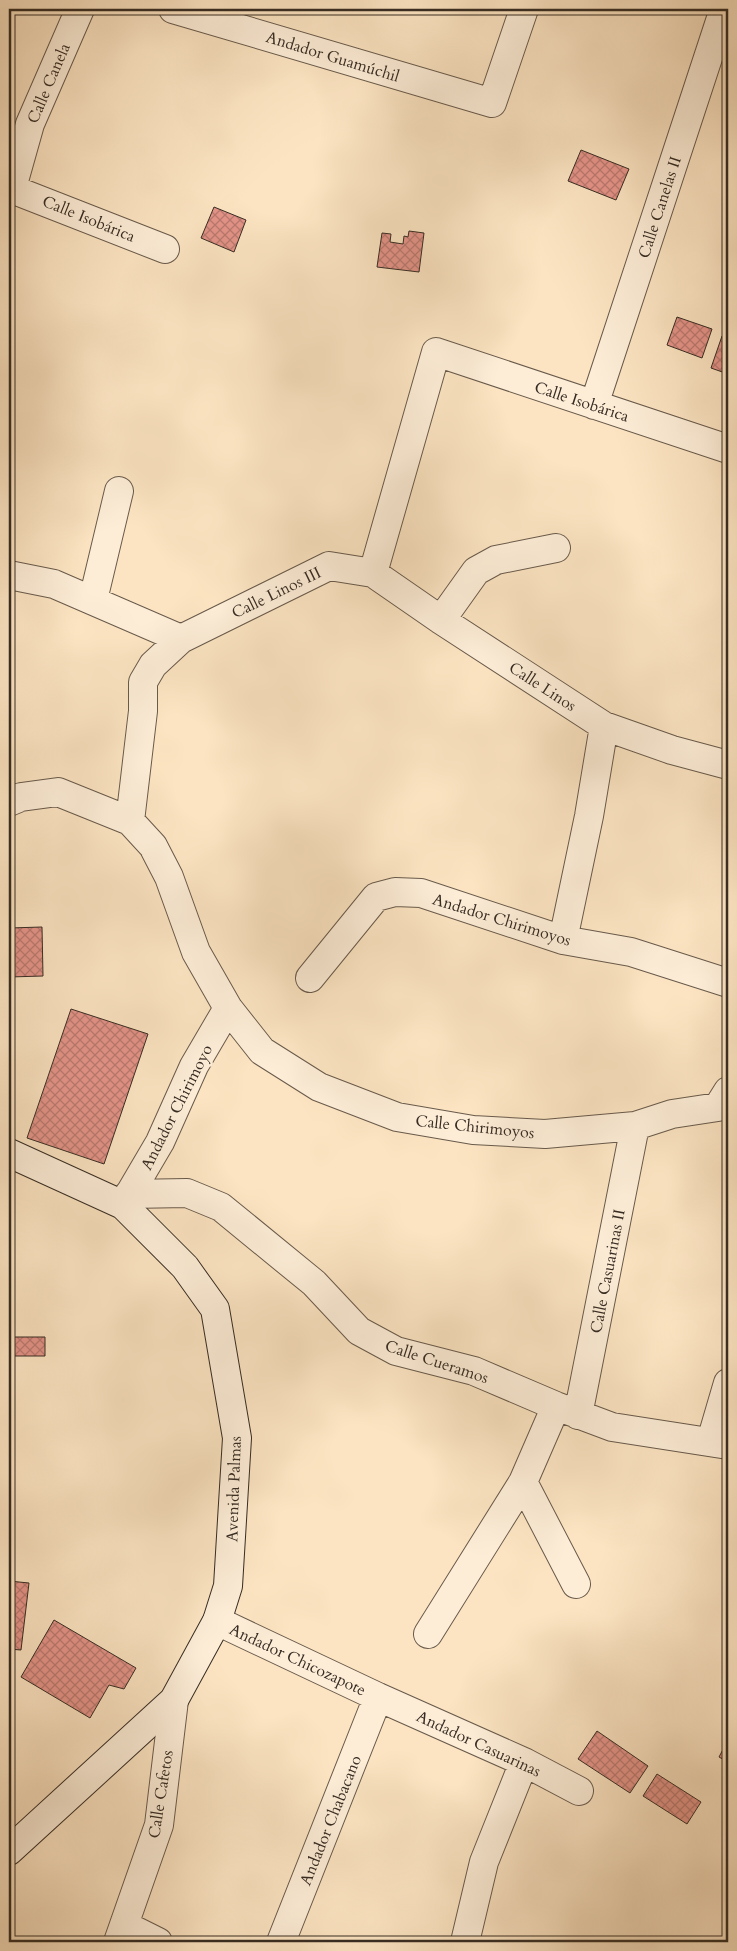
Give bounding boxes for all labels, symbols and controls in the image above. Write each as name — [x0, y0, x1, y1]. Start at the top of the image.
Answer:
street label: Andador Guamúchil — [263, 26, 402, 88]
street label: Calle Canela — [22, 40, 76, 127]
street label: Calle Canelas II — [633, 154, 687, 261]
street label: Calle Isobárica — [39, 190, 138, 248]
street label: Calle Isobárica — [532, 376, 632, 428]
street label: Calle Linos III — [228, 562, 325, 624]
street label: Calle Linos — [505, 657, 580, 717]
street label: Andador Chirimoyos — [430, 888, 574, 951]
street label: Andador Chirimoyo — [136, 1041, 218, 1174]
street label: Calle Chirimoyos — [414, 1110, 535, 1144]
street label: Calle Casuarinas II — [585, 1207, 631, 1335]
street label: Calle Cueramos — [382, 1335, 491, 1389]
street label: Avenida Palmas — [221, 1436, 247, 1543]
street label: Andador Chicozapote — [226, 1619, 369, 1701]
street label: Andador Casuarinas — [413, 1705, 544, 1782]
street label: Calle Cafetos — [143, 1748, 179, 1840]
street label: Andador Chabacano — [295, 1752, 367, 1889]

